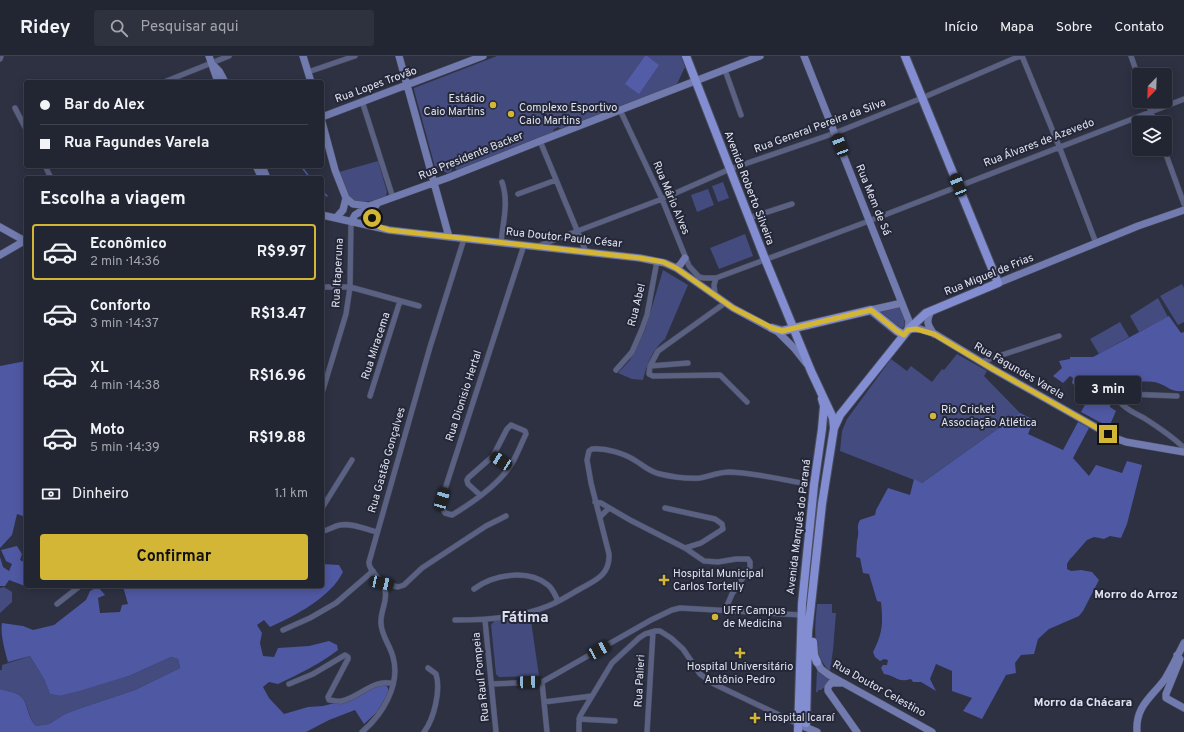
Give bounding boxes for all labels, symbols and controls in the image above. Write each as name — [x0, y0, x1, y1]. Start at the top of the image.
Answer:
search box — [94, 10, 374, 46]
text: Ridey — [20, 16, 70, 40]
icon: search — [108, 17, 130, 39]
text: Pesquisar aqui — [140, 18, 239, 37]
text: Início — [944, 19, 978, 36]
text: Mapa — [1000, 19, 1034, 36]
text: Sobre — [1056, 19, 1092, 36]
text: Contato — [1114, 19, 1164, 36]
street label: Rua Lopes Trovão — [333, 64, 419, 106]
north arrow — [1132, 68, 1172, 108]
map controls — [1132, 68, 1172, 156]
place label: Estádio Caio Martins — [424, 92, 485, 119]
text: Bar do Alex — [64, 96, 145, 115]
street label: Rua General Pereira da Silva — [752, 96, 888, 156]
marker: Estádio Caio Martins — [488, 100, 498, 110]
place label: Complexo Esportivo Caio Martins — [519, 101, 617, 128]
marker: Complexo Esportivo Caio Martins — [506, 109, 516, 119]
street label: Rua Álvares de Azevedo — [981, 114, 1096, 171]
button: layers — [1132, 116, 1172, 156]
street label: Rua Presidente Backer — [417, 128, 526, 183]
street label: Avenida Roberto Silveira — [721, 129, 777, 247]
car — [830, 132, 850, 158]
text: Rua Fagundes Varela — [64, 134, 209, 153]
street label: Rua Mário Alves — [649, 159, 693, 237]
street label: Rua Mem de Sá — [852, 162, 894, 238]
car — [948, 172, 968, 198]
text: Escolha a viagem — [40, 188, 186, 211]
route start — [363, 209, 381, 227]
street label: Rua Doutor Paulo César — [505, 225, 624, 251]
icon: car — [42, 234, 78, 270]
text: Econômico — [90, 235, 167, 254]
street label: Rua Itaperuna — [329, 238, 347, 308]
text: R$9.97 — [257, 243, 306, 262]
street label: Rua Miguel de Frias — [942, 251, 1036, 299]
text: 2 min · 14:36 — [90, 254, 160, 270]
street label: Rua Abel — [625, 282, 649, 328]
icon: car — [42, 296, 78, 332]
text: Conforto — [90, 297, 151, 316]
text: R$13.47 — [251, 305, 306, 324]
street label: Rua Miracema — [358, 310, 394, 382]
text: 3 min · 14:37 — [90, 316, 159, 332]
street label: Rua Fagundes Varela — [971, 339, 1067, 403]
street label: Rua Dionisio Hertal — [443, 349, 485, 443]
icon: car — [42, 358, 78, 394]
text: XL — [90, 359, 108, 378]
text: R$16.96 — [249, 367, 306, 386]
callout: 3 min — [1075, 376, 1141, 404]
text: 4 min · 14:38 — [90, 378, 160, 394]
text: 3 min — [1091, 382, 1125, 398]
place label: Rio Cricket Associação Atlética — [941, 403, 1037, 430]
street label: Rua Gastão Gonçalves — [365, 406, 409, 514]
marker: Rio Cricket Associação Atlética — [928, 411, 938, 421]
icon: car — [42, 420, 78, 456]
text: Moto — [90, 421, 125, 440]
route end — [1099, 425, 1117, 443]
text: R$19.88 — [249, 429, 306, 448]
text: 5 min · 14:39 — [90, 440, 160, 456]
car — [488, 449, 514, 473]
street label: Avenida Marquês do Paraná — [784, 458, 814, 595]
icon: cash — [40, 483, 62, 505]
text: Dinheiro — [72, 485, 129, 504]
text: 1.1 km — [274, 486, 308, 502]
car — [433, 486, 451, 512]
button: Confirmar — [40, 534, 308, 580]
place label: Hospital Municipal Carlos Tortelly — [673, 567, 764, 594]
marker: Hospital Municipal Carlos Tortelly — [658, 574, 670, 586]
car — [369, 575, 395, 591]
district label: Morro do Arroz — [1094, 587, 1178, 603]
place label: UFF Campus de Medicina — [723, 604, 786, 631]
district label: Fátima — [501, 609, 549, 628]
marker: UFF Campus de Medicina — [710, 612, 720, 622]
street label: Rua Raul Pompeia — [469, 631, 493, 722]
car — [586, 639, 612, 661]
marker: Hospital Universitário Antônio Pedro — [734, 647, 746, 659]
street label: Rua Palieri — [632, 654, 648, 708]
street label: Rua Doutor Celestino — [830, 658, 928, 720]
place label: Hospital Universitário Antônio Pedro — [687, 660, 793, 687]
car — [517, 676, 541, 688]
district label: Morro da Chácara — [1034, 695, 1132, 711]
place label: Hospital Icaraí — [764, 711, 836, 725]
marker: Hospital Icaraí — [749, 712, 761, 724]

